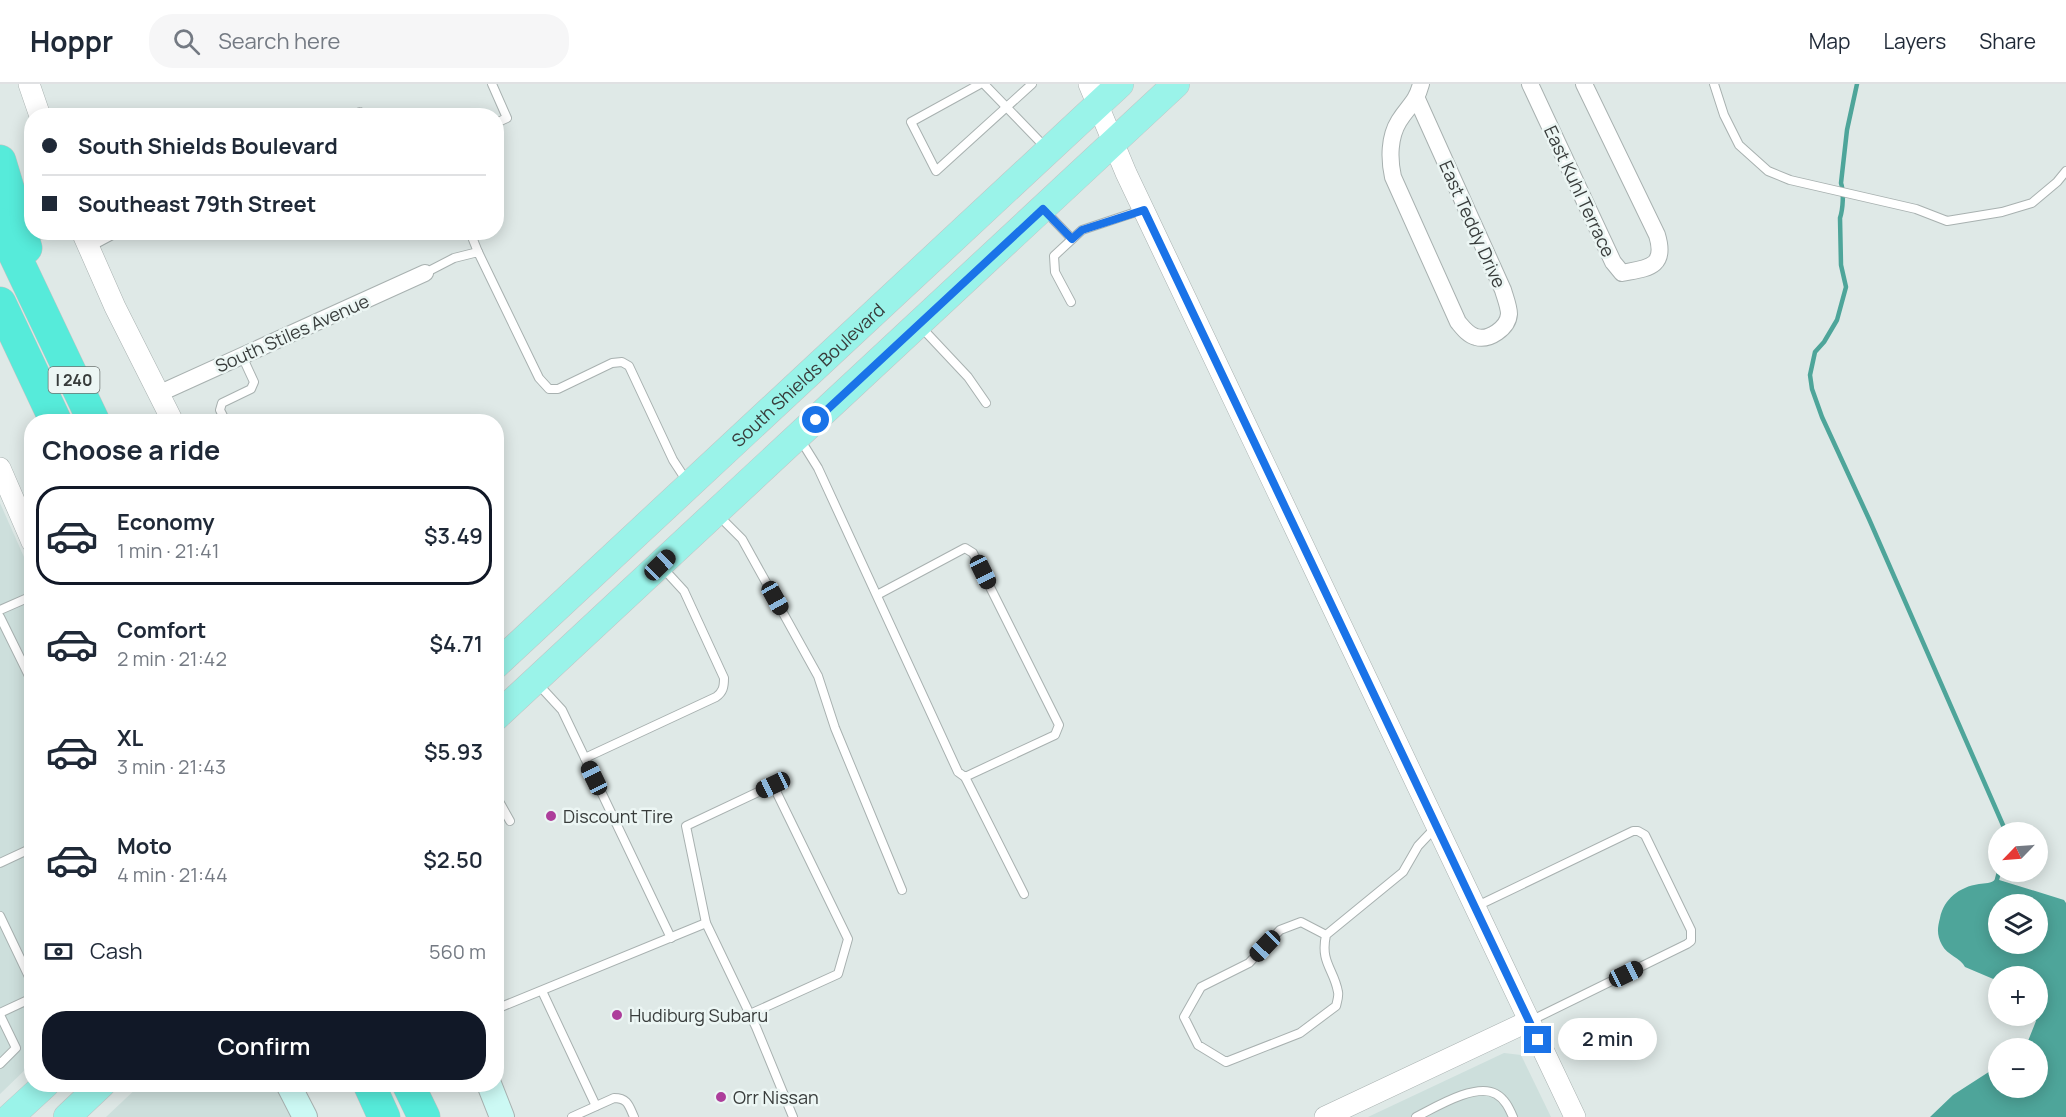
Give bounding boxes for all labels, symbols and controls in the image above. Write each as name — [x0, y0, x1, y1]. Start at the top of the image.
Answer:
search box — [149, 14, 569, 68]
text: Hoppr — [30, 22, 113, 60]
icon: search — [170, 25, 203, 58]
text: Search here — [218, 26, 340, 56]
text: Map — [1809, 27, 1850, 55]
text: Layers — [1883, 27, 1946, 55]
text: Share — [1979, 27, 2036, 55]
street label: East Kuhl Terrace — [1539, 121, 1621, 261]
text: South Shields Boulevard — [78, 131, 338, 161]
street label: East Teddy Drive — [1434, 157, 1512, 291]
text: Southeast 79th Street — [78, 189, 316, 219]
street label: South Stiles Avenue — [211, 288, 373, 378]
street label: South Shields Boulevard — [726, 297, 889, 452]
road number: I 240 — [48, 367, 100, 393]
route start — [802, 406, 829, 433]
text: Choose a ride — [42, 431, 220, 468]
text: Economy — [117, 507, 215, 537]
icon: car — [45, 509, 99, 563]
text: $3.49 — [424, 521, 483, 551]
text: 1 min · 21:41 — [117, 537, 220, 564]
car — [641, 546, 679, 584]
car — [967, 552, 999, 592]
car — [758, 578, 792, 618]
text: Comfort — [117, 615, 206, 645]
icon: car — [45, 617, 99, 671]
text: $4.71 — [430, 629, 483, 659]
text: 2 min · 21:42 — [117, 645, 227, 672]
text: XL — [117, 723, 143, 753]
icon: car — [45, 725, 99, 779]
text: $5.93 — [424, 737, 483, 767]
text: 3 min · 21:43 — [117, 753, 226, 780]
car — [578, 758, 610, 798]
car — [753, 769, 793, 801]
place label: Discount Tire — [563, 804, 673, 828]
marker: Discount Tire — [544, 809, 558, 823]
north arrow — [1988, 822, 2048, 882]
map controls — [1988, 822, 2048, 1098]
text: Moto — [117, 831, 172, 861]
icon: car — [45, 833, 99, 887]
text: $2.50 — [423, 845, 483, 875]
text: 4 min · 21:44 — [117, 861, 228, 888]
button: layers — [1988, 894, 2048, 954]
car — [1246, 927, 1284, 965]
icon: cash — [42, 935, 75, 968]
text: Cash — [90, 936, 143, 966]
text: 560 m — [429, 938, 486, 965]
car — [1606, 958, 1646, 990]
button: + — [1988, 966, 2048, 1026]
place label: Hudiburg Subaru — [629, 1003, 768, 1027]
marker: Hudiburg Subaru — [610, 1008, 624, 1022]
button: Confirm — [42, 1011, 486, 1080]
callout: 2 min — [1559, 1019, 1658, 1061]
text: 2 min — [1582, 1025, 1633, 1052]
route end — [1524, 1026, 1551, 1053]
button: − — [1988, 1038, 2048, 1098]
place label: Orr Nissan — [733, 1085, 819, 1109]
marker: Orr Nissan — [714, 1090, 728, 1104]

